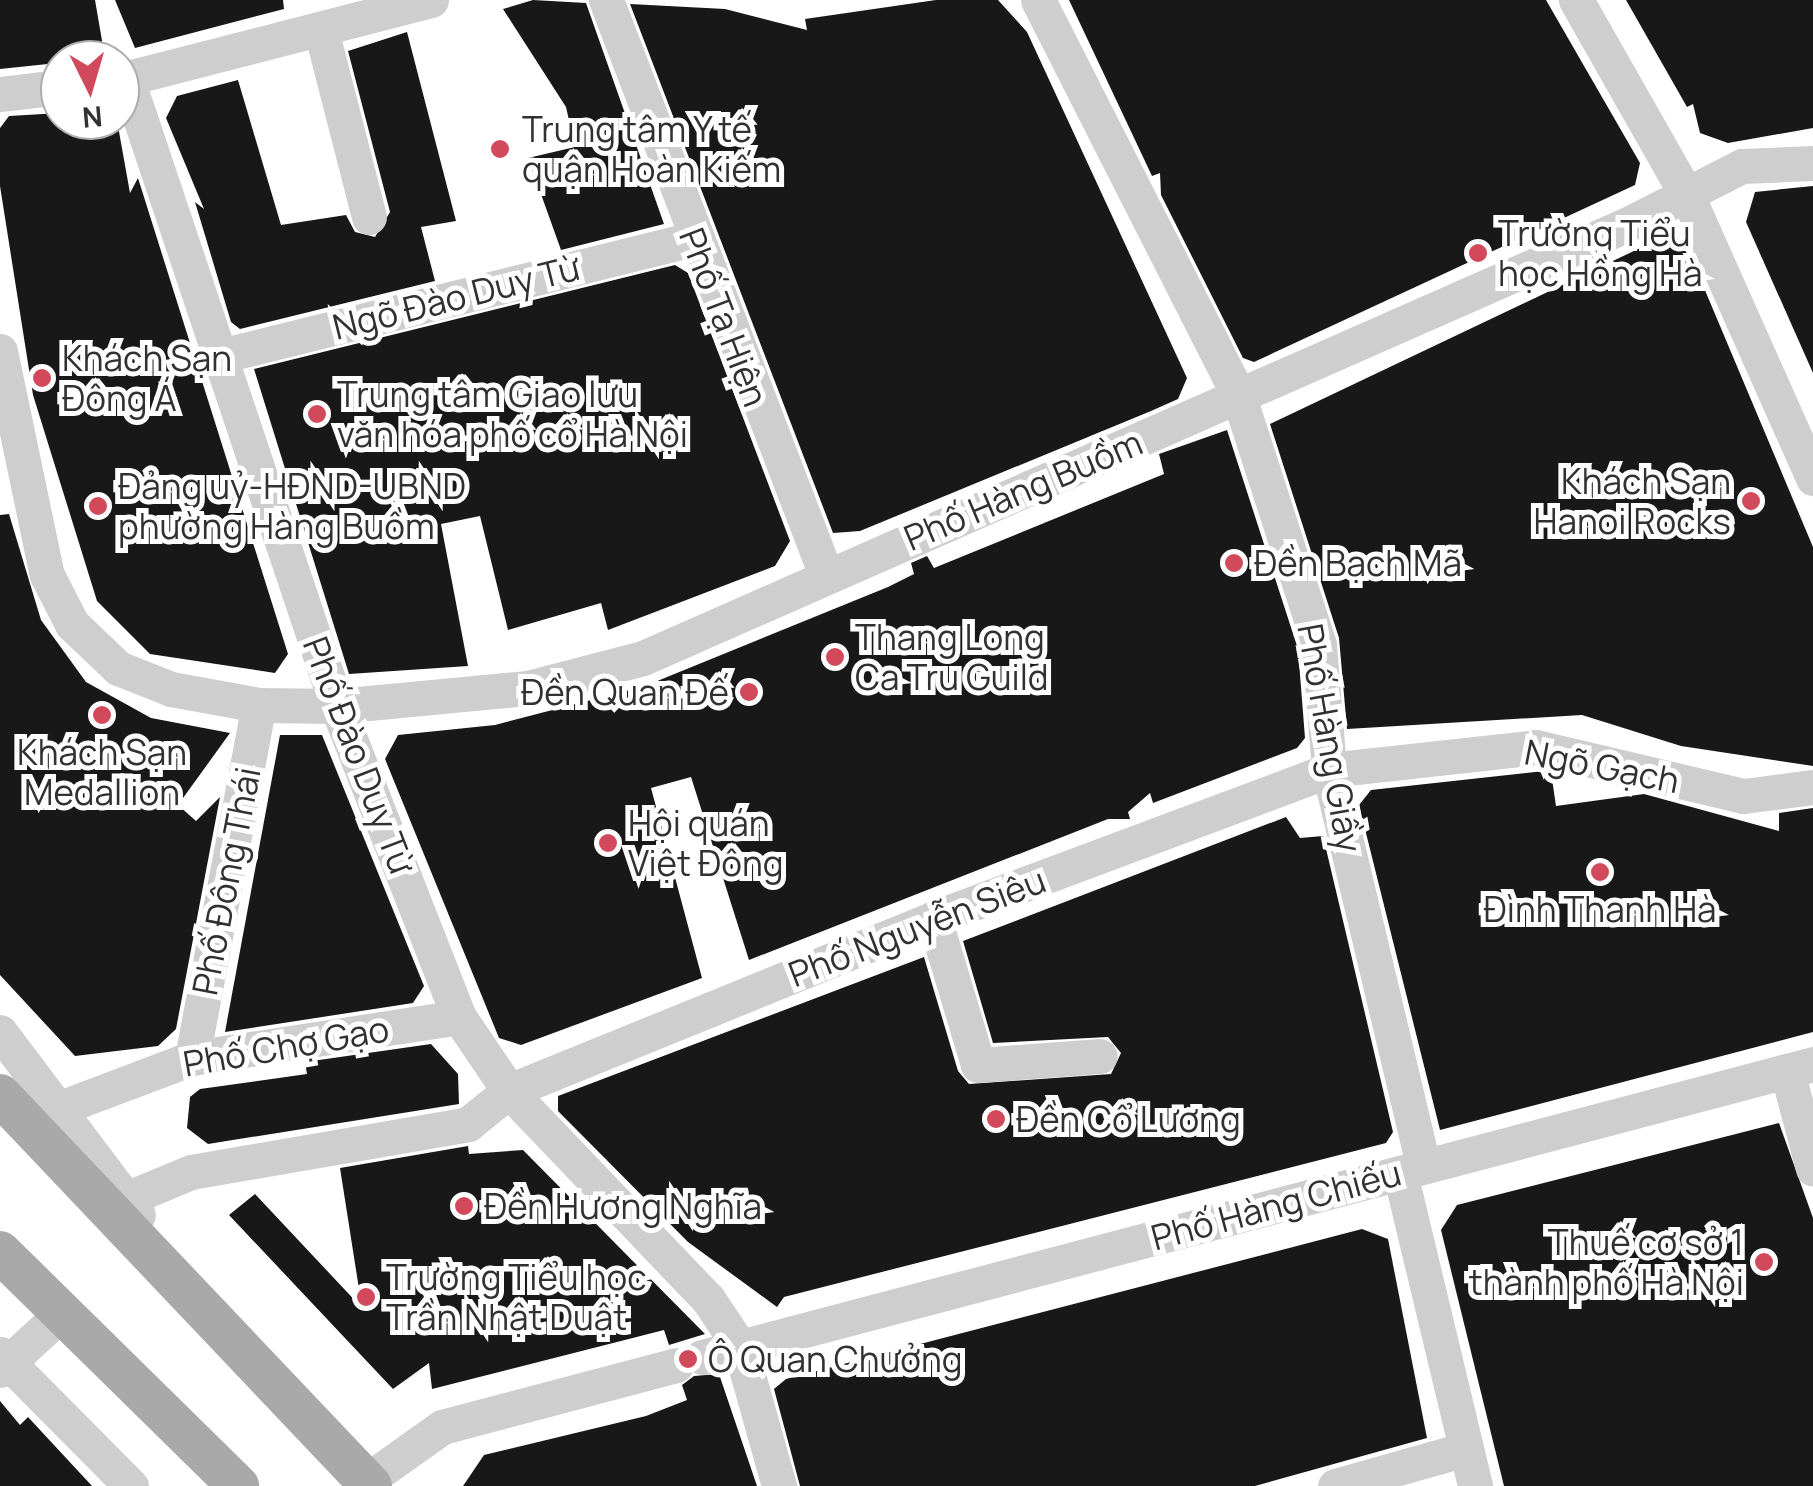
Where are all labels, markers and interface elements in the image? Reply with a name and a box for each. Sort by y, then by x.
north arrow [40,40,140,140]
text: N [81,98,104,138]
place label: Trung tâm Y tế quận Hoàn Kiếm [522,108,781,190]
marker: Trung tâm Y tế quận Hoàn Kiếm [487,136,513,162]
place label: Trường Tiểu học Hồng Hà [1498,212,1702,294]
street label: Phố Tạ Hiện [671,222,777,412]
marker: Trường Tiểu học Hồng Hà [1467,242,1489,264]
street label: Ngõ Đào Duy Từ [328,246,584,348]
place label: Khách Sạn Đông Á [62,337,232,419]
marker: Khách Sạn Đông Á [31,367,53,389]
place label: Trung tâm Giao lưu văn hóa phố cổ Hà Nội [337,373,688,455]
marker: Trung tâm Giao lưu văn hóa phố cổ Hà Nội [306,403,328,425]
street label: Phố Hàng Buồm [898,421,1148,559]
place label: Khách Sạn Hanoi Rocks [1534,460,1731,542]
place label: Đảng uỷ-HĐND-UBND phường Hàng Buồm [118,465,466,547]
marker: Khách Sạn Hanoi Rocks [1740,490,1762,512]
marker: Đảng uỷ-HĐND-UBND phường Hàng Buồm [87,495,109,517]
place label: Đền Bạch Mã [1254,542,1462,584]
marker: Đền Bạch Mã [1223,552,1245,574]
place label: Thang Long Ca Tru Guild [855,616,1049,698]
street label: Phố Hàng Giầy [1289,620,1371,856]
street label: Phố Đào Duy Từ [295,631,423,879]
marker: Thang Long Ca Tru Guild [824,646,846,668]
place label: Đền Quan Đế [521,671,729,713]
marker: Đền Quan Đế [738,681,760,703]
marker: Khách Sạn Medallion [91,704,113,726]
street label: Ngõ Gạch [1521,730,1683,802]
place label: Khách Sạn Medallion [17,731,187,813]
street label: Phố Đông Thái [183,763,269,999]
place label: Hội quán Việt Đông [628,802,784,884]
marker: Hội quán Việt Đông [597,832,619,854]
street label: Phố Nguyễn Siêu [783,859,1051,995]
marker: Đình Thanh Hà [1589,861,1611,883]
place label: Đình Thanh Hà [1483,888,1717,930]
street label: Phố Chợ Gạo [180,1007,392,1085]
place label: Đền Cổ Lương [1016,1098,1241,1140]
marker: Đền Cổ Lương [985,1108,1007,1130]
street label: Phố Hàng Chiếu [1147,1151,1405,1259]
place label: Đền Hương Nghĩa [484,1185,762,1227]
marker: Đền Hương Nghĩa [453,1195,475,1217]
place label: Thuế cơ sở 1 thành phố Hà Nội [1469,1221,1744,1303]
marker: Thuế cơ sở 1 thành phố Hà Nội [1753,1251,1775,1273]
place label: Trường Tiểu học Trần Nhật Duật [386,1256,647,1338]
marker: Trường Tiểu học Trần Nhật Duật [355,1286,377,1308]
place label: Ô Quan Chưởng [708,1338,963,1380]
marker: Ô Quan Chưởng [677,1348,699,1370]

